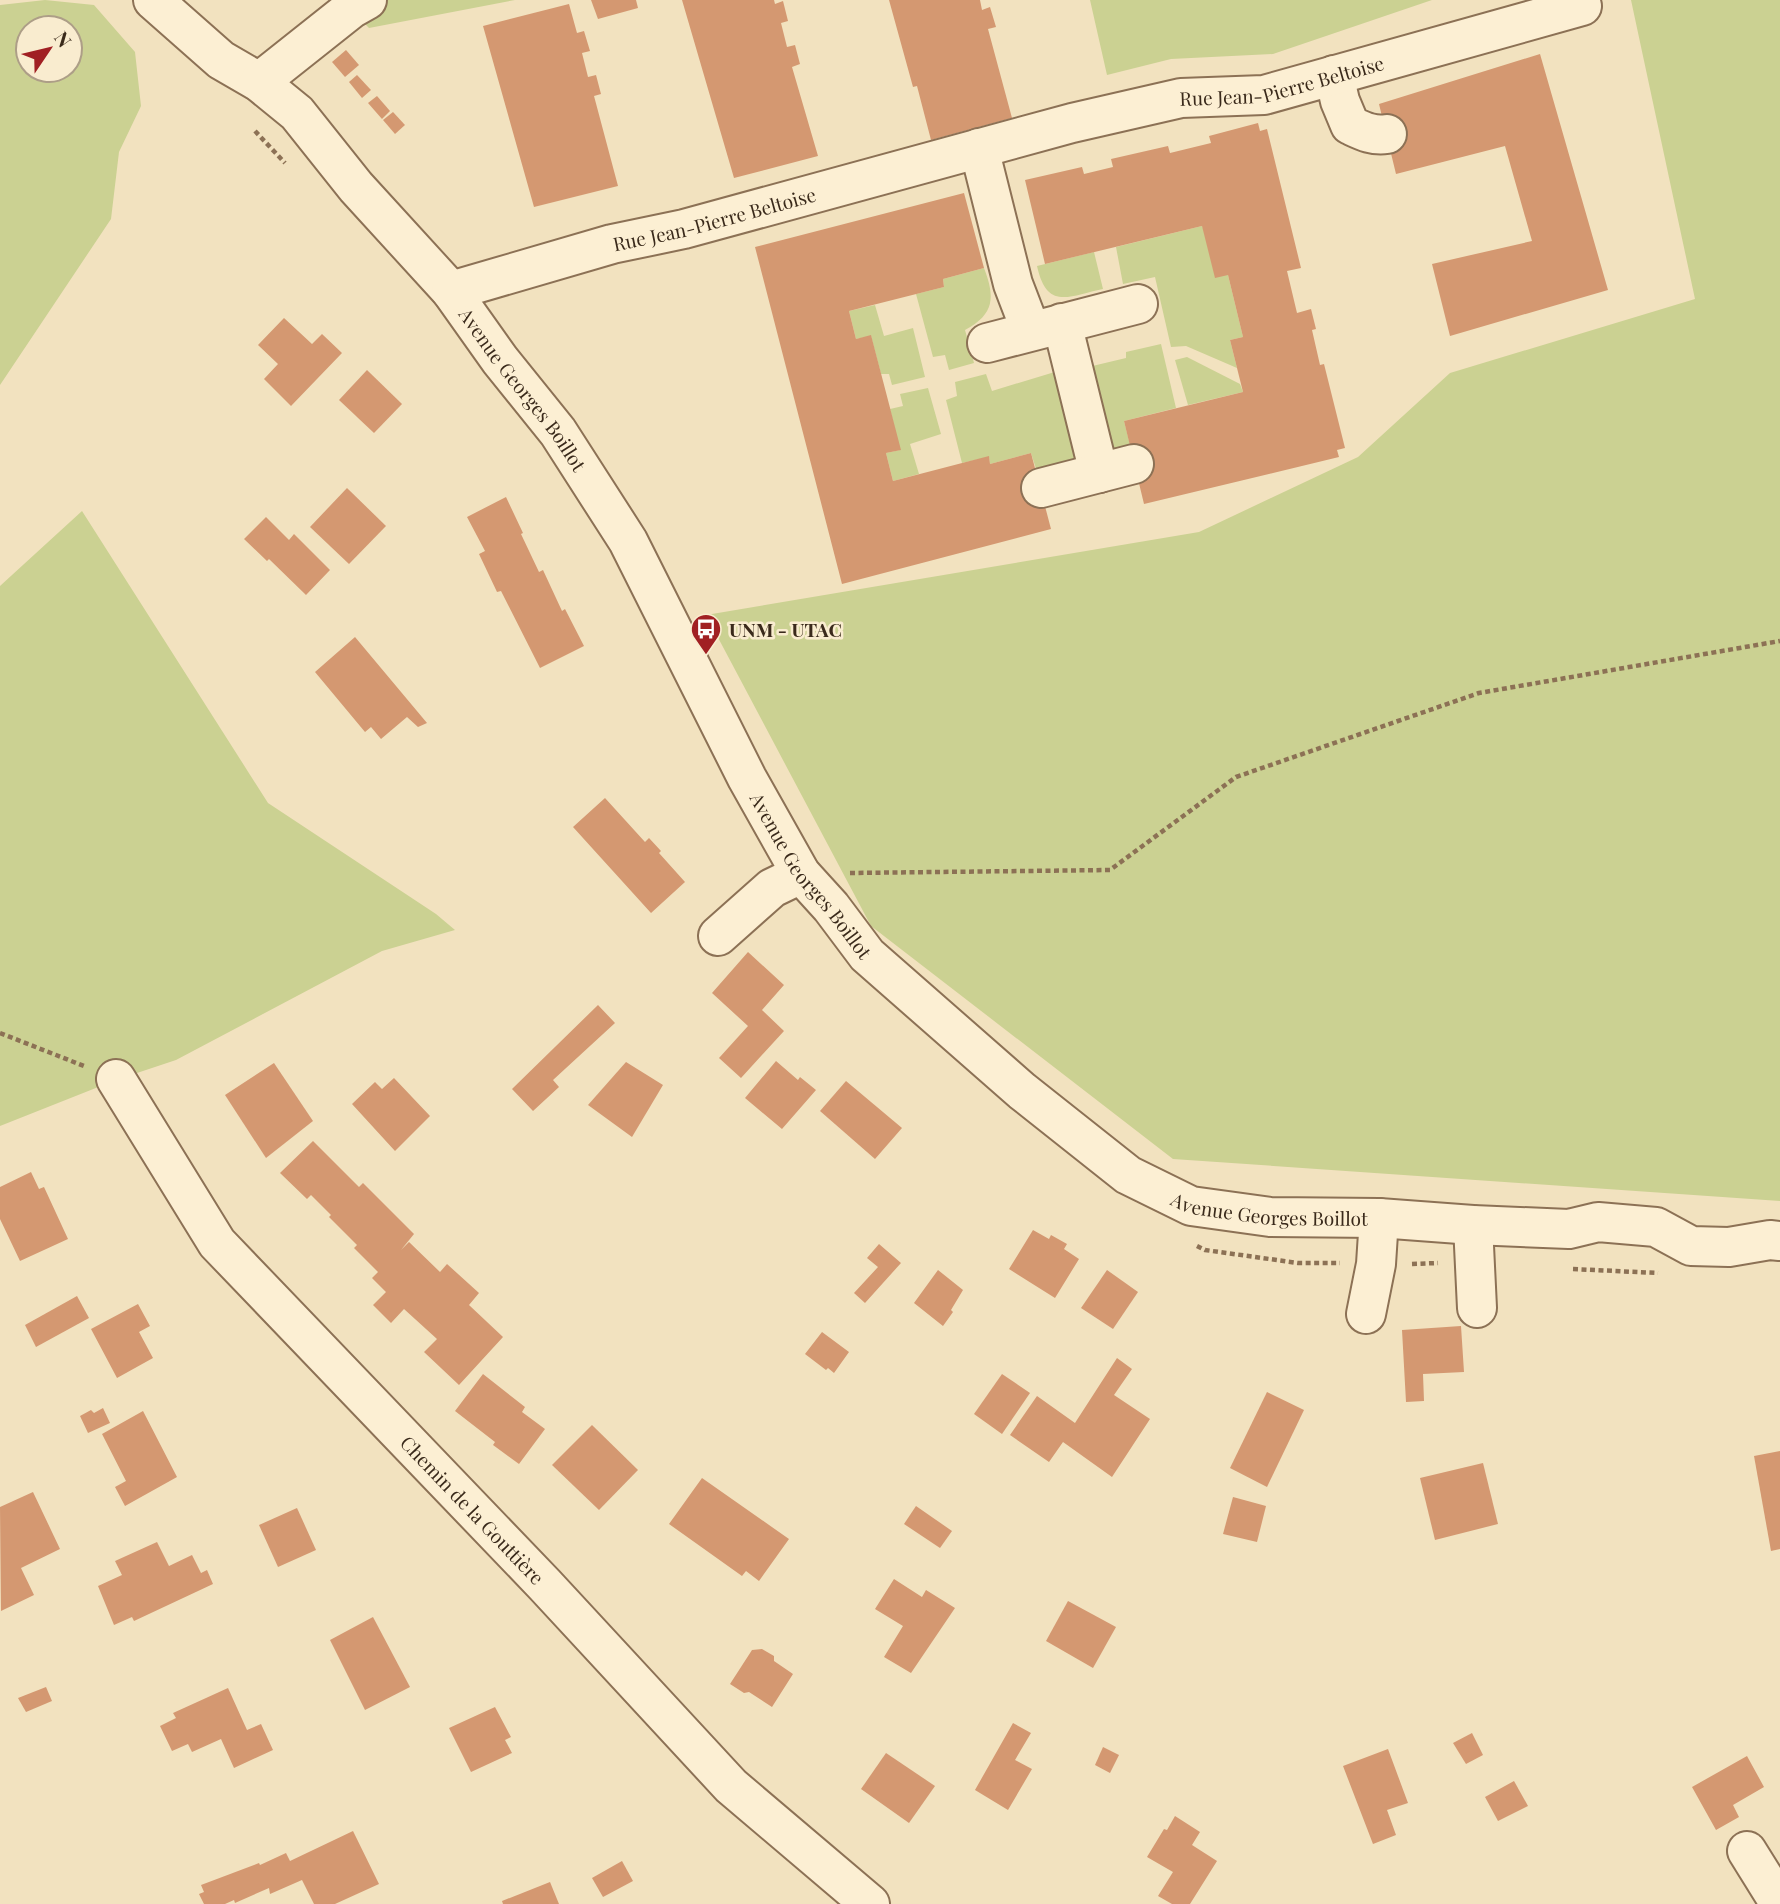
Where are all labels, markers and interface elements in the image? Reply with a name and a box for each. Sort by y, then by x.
north arrow [14,14,84,84]
text: N [49,26,78,52]
street label: Rue Jean-Pierre Beltoise [1179,49,1387,111]
street label: Rue Jean-Pierre Beltoise [610,181,819,256]
street label: Avenue Georges Boillot [453,301,593,476]
bus stop icon: UNM - UTAC [689,612,723,656]
place label: UNM - UTAC [729,616,842,642]
street label: Avenue Georges Boillot [744,787,878,964]
street label: Avenue Georges Boillot [1166,1185,1368,1231]
street label: Chemin de la Gouttière [395,1429,550,1590]

